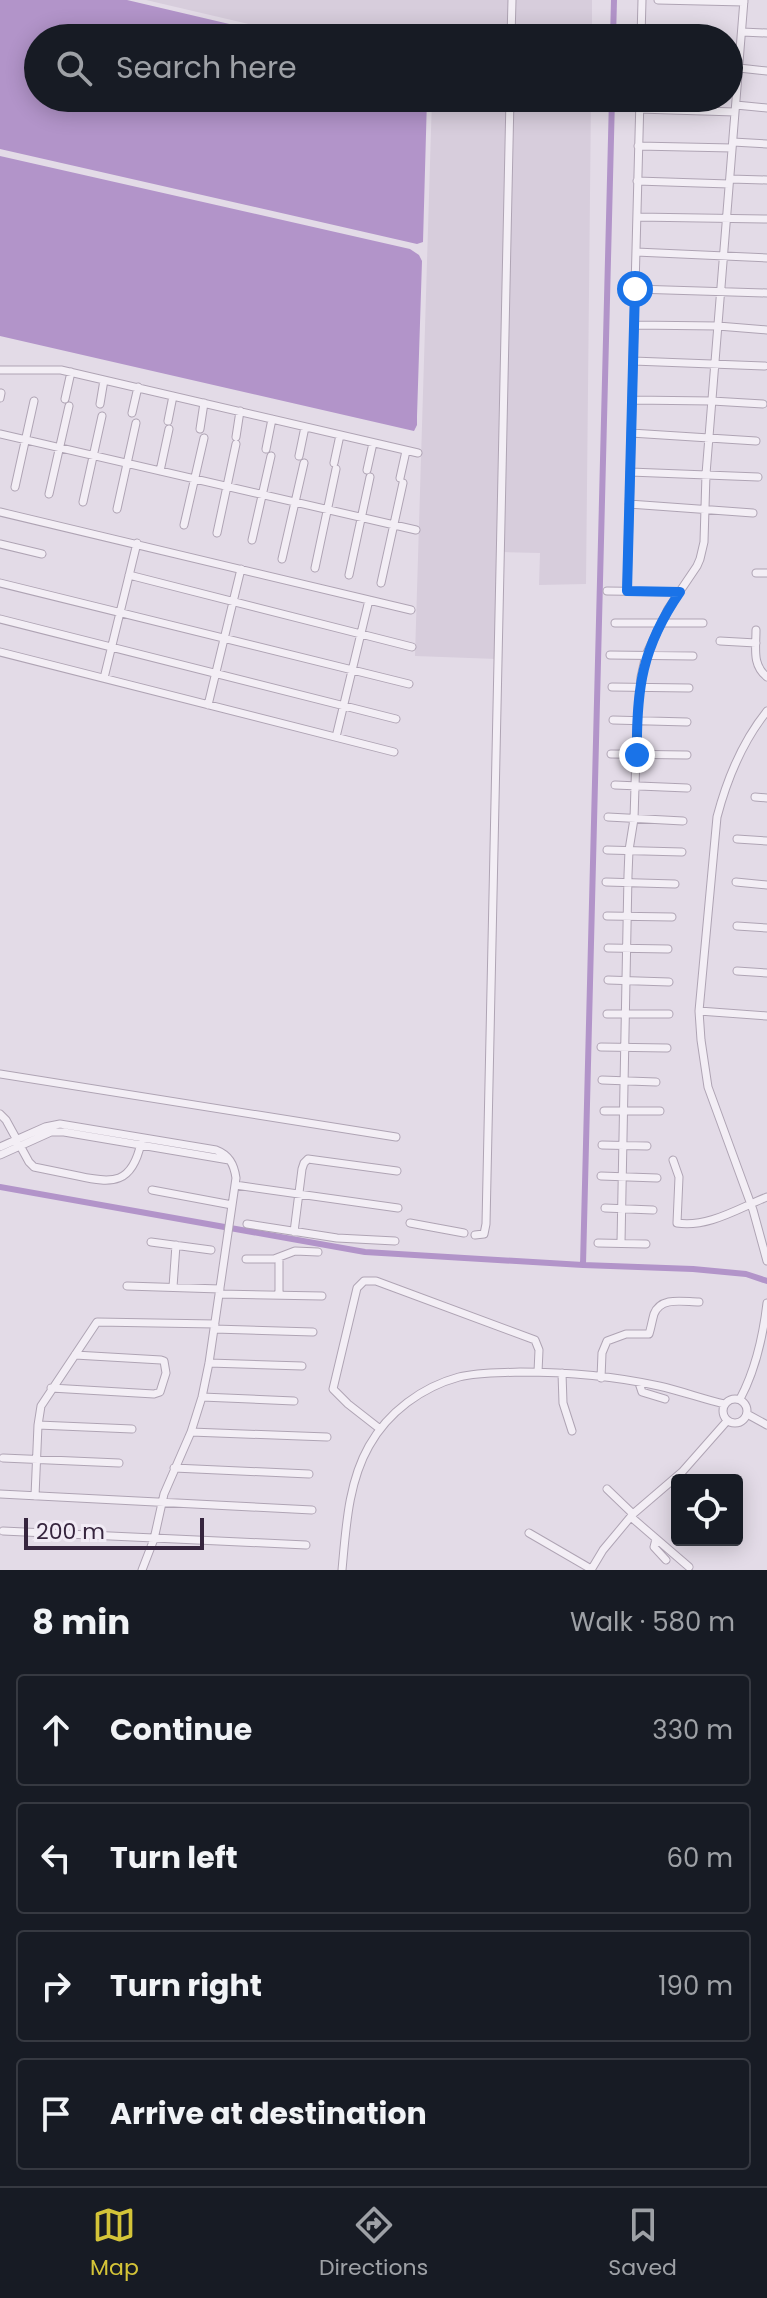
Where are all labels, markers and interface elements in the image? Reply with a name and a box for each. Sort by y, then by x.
search box [24,24,743,112]
icon: search [52,46,96,90]
text: Search here [116,46,297,89]
route start [617,271,653,307]
route end [619,737,655,773]
map controls [671,1474,743,1546]
button: locate [671,1474,743,1546]
scale bar [24,1514,204,1550]
text: 200 m [36,1516,105,1547]
text: 8 min [32,1598,130,1646]
text: Walk · 580 m [570,1604,735,1640]
icon: ahead [34,1708,78,1752]
text: Continue [110,1708,252,1751]
text: 330 m [652,1712,733,1748]
icon: left [34,1836,78,1880]
text: Turn left [110,1836,238,1879]
text: 60 m [666,1840,733,1876]
icon: right [34,1964,78,2008]
text: Turn right [110,1964,262,2007]
text: 190 m [658,1968,733,2004]
icon: arrive [34,2092,78,2136]
text: Arrive at destination [110,2092,427,2135]
tab: Map [90,2203,139,2284]
tab: Directions [319,2203,428,2284]
tab: Saved [608,2203,677,2284]

